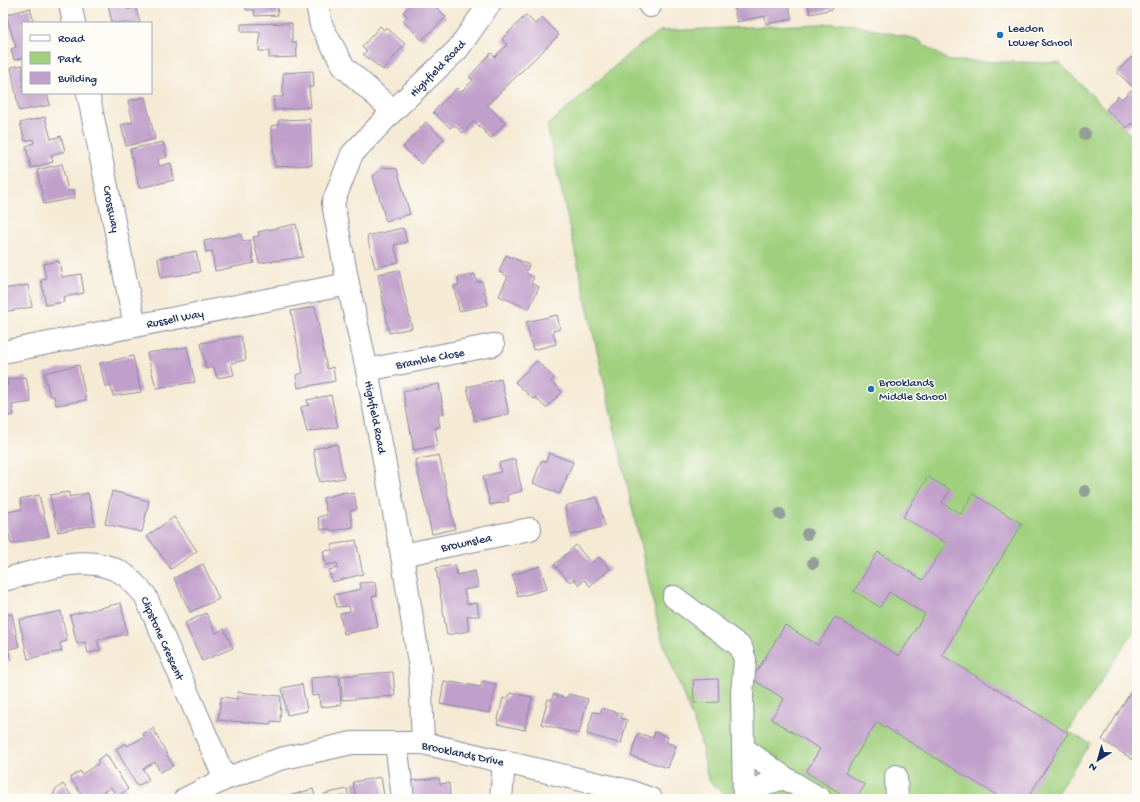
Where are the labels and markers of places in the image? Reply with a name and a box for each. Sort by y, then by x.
place label: Leedon Lower School [1008,23,1073,51]
marker: Leedon Lower School [995,30,1005,40]
place label: Brooklands Middle School [878,377,947,405]
marker: Brooklands Middle School [866,384,876,394]

